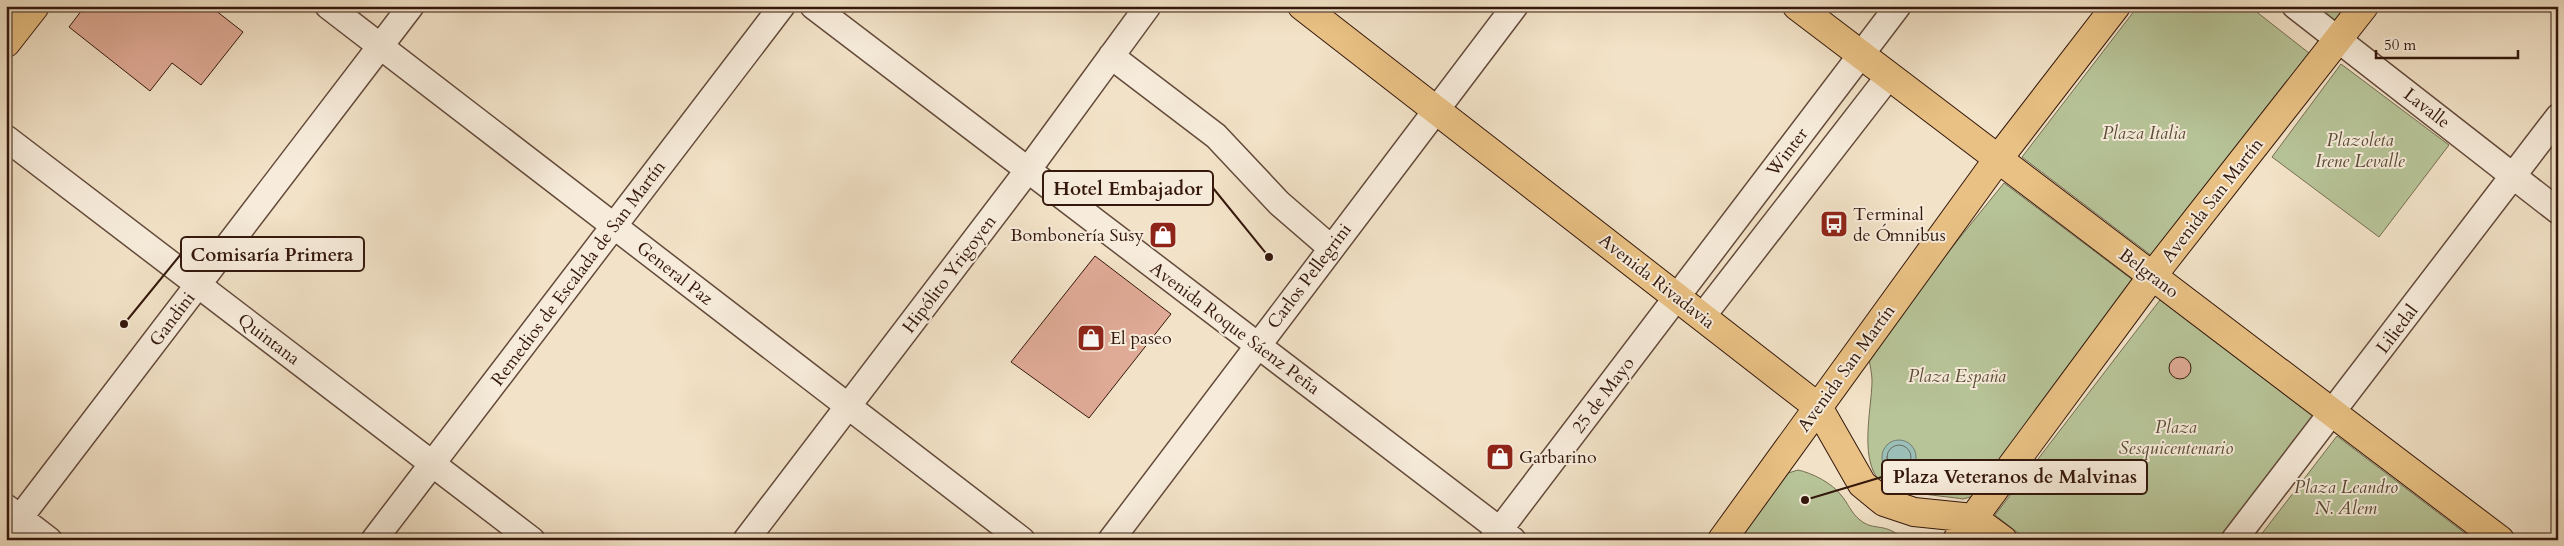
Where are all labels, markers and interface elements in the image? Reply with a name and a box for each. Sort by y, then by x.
scale bar [2376,28,2519,60]
text: 50 m [2384,35,2416,55]
street label: Lavalle [2398,82,2455,135]
park label: Plaza Italia [2102,121,2186,146]
street label: Winter [1760,122,1814,183]
park label: Plazoleta Irene Levalle [2315,128,2406,174]
street label: Avenida San Martín [2156,132,2269,268]
street label: Remedios de Escalada de San Martín [485,155,672,391]
callout: Hotel Embajador [1043,171,1213,205]
text: Hotel Embajador [1053,176,1203,202]
place label: Terminal de Ómnibus [1853,202,1946,248]
street label: Hipólito Yrigoyen [897,209,1003,339]
bus stop icon: Terminal de Ómnibus [1819,209,1849,239]
street label: Carlos Pellegrini [1261,218,1357,334]
shop icon: Bombonería Susy [1148,220,1178,250]
place label: Bombonería Susy [1010,223,1144,248]
street label: Avenida Rivadavia [1593,228,1720,335]
street label: General Paz [631,236,718,311]
callout: Comisaría Primera [181,237,364,271]
text: Comisaría Primera [191,242,354,268]
street label: Belgrano [2113,243,2184,304]
street label: Avenida Roque Sáenz Peña [1144,256,1325,401]
street label: Gandini [144,287,201,352]
street label: Avenida San Martín [1792,299,1902,437]
street label: Liliedal [2371,299,2424,359]
street label: Quintana [232,308,305,371]
shop icon: El paseo [1076,323,1106,353]
place label: El paseo [1110,326,1172,351]
street label: 25 de Mayo [1566,352,1641,439]
park label: Plaza España [1908,364,2006,389]
park label: Plaza Sesquicentenario [2119,415,2233,461]
shop icon: Garbarino [1485,442,1515,472]
place label: Garbarino [1519,445,1597,470]
callout: Plaza Veteranos de Malvinas [1882,460,2147,494]
text: Plaza Veteranos de Malvinas [1893,464,2137,490]
park label: Plaza Leandro N. Alem [2294,475,2398,521]

